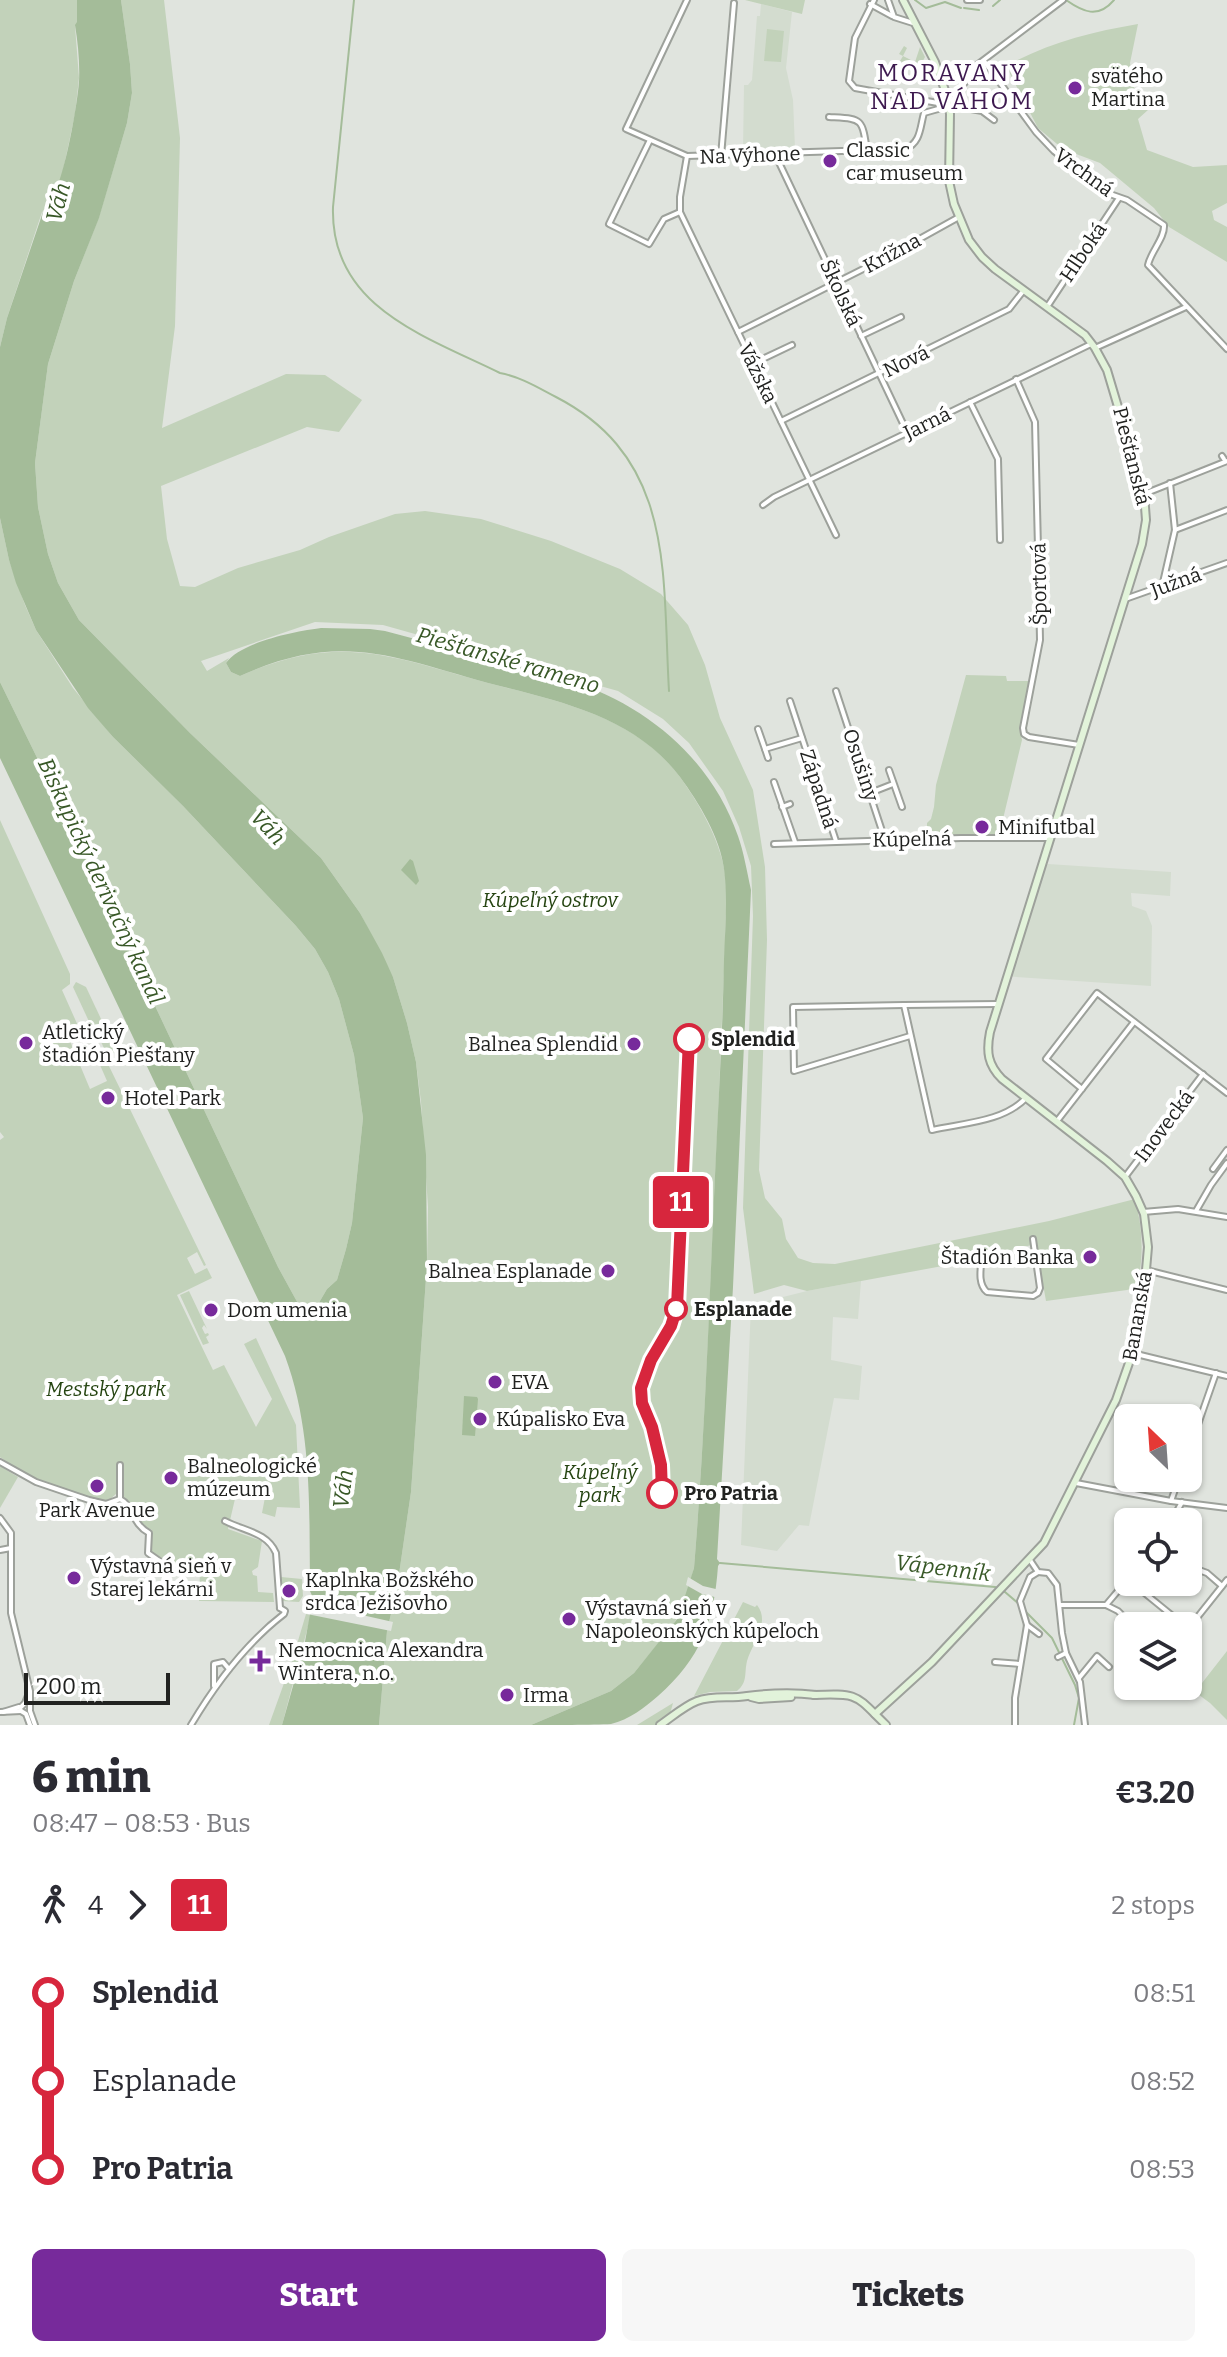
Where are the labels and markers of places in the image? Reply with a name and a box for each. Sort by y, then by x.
place label: svätého Martina [1091,64,1165,111]
marker: svätého Martina [1066,79,1084,97]
place label: Classic car museum [846,138,963,185]
marker: Classic car museum [821,152,839,170]
place label: Minifutbal [998,815,1095,839]
marker: Minifutbal [973,818,991,836]
place label: Atletický štadión Piešťany [42,1020,195,1067]
marker: Splendid [674,1024,704,1054]
place label: Splendid [711,1027,795,1051]
place label: Balnea Splendid [468,1032,618,1056]
marker: Atletický štadión Piešťany [17,1034,35,1052]
marker: Balnea Splendid [625,1035,643,1053]
place label: Hotel Park [124,1086,222,1110]
marker: Hotel Park [99,1089,117,1107]
place label: Štadión Banka [941,1245,1074,1269]
marker: Štadión Banka [1081,1248,1099,1266]
place label: Balnea Esplanade [428,1259,592,1283]
marker: Balnea Esplanade [599,1262,617,1280]
place label: Esplanade [694,1297,792,1321]
place label: Dom umenia [227,1298,348,1322]
marker: Esplanade [665,1298,687,1320]
marker: Dom umenia [202,1301,220,1319]
place label: EVA [511,1370,550,1394]
marker: EVA [486,1373,504,1391]
place label: Kúpalisko Eva [496,1407,625,1431]
marker: Kúpalisko Eva [471,1410,489,1428]
place label: Balneologické múzeum [187,1454,317,1501]
marker: Balneologické múzeum [162,1469,180,1487]
marker: Park Avenue [88,1477,106,1495]
marker: Pro Patria [647,1478,677,1508]
place label: Pro Patria [684,1481,778,1505]
place label: Park Avenue [39,1498,155,1522]
place label: Výstavná sieň v Starej lekárni [90,1554,232,1602]
place label: Kaplnka Božského srdca Ježišovho [305,1568,474,1615]
marker: Výstavná sieň v Starej lekárni [65,1569,83,1587]
marker: Kaplnka Božského srdca Ježišovho [280,1582,298,1600]
place label: Výstavná sieň v Napoleonských kúpeľoch [585,1596,820,1643]
marker: Výstavná sieň v Napoleonských kúpeľoch [560,1610,578,1628]
place label: Nemocnica Alexandra Wintera, n.o. [278,1638,484,1685]
marker: Nemocnica Alexandra Wintera, n.o. [249,1650,271,1672]
place label: Irma [523,1683,569,1707]
marker: Irma [498,1686,516,1704]

